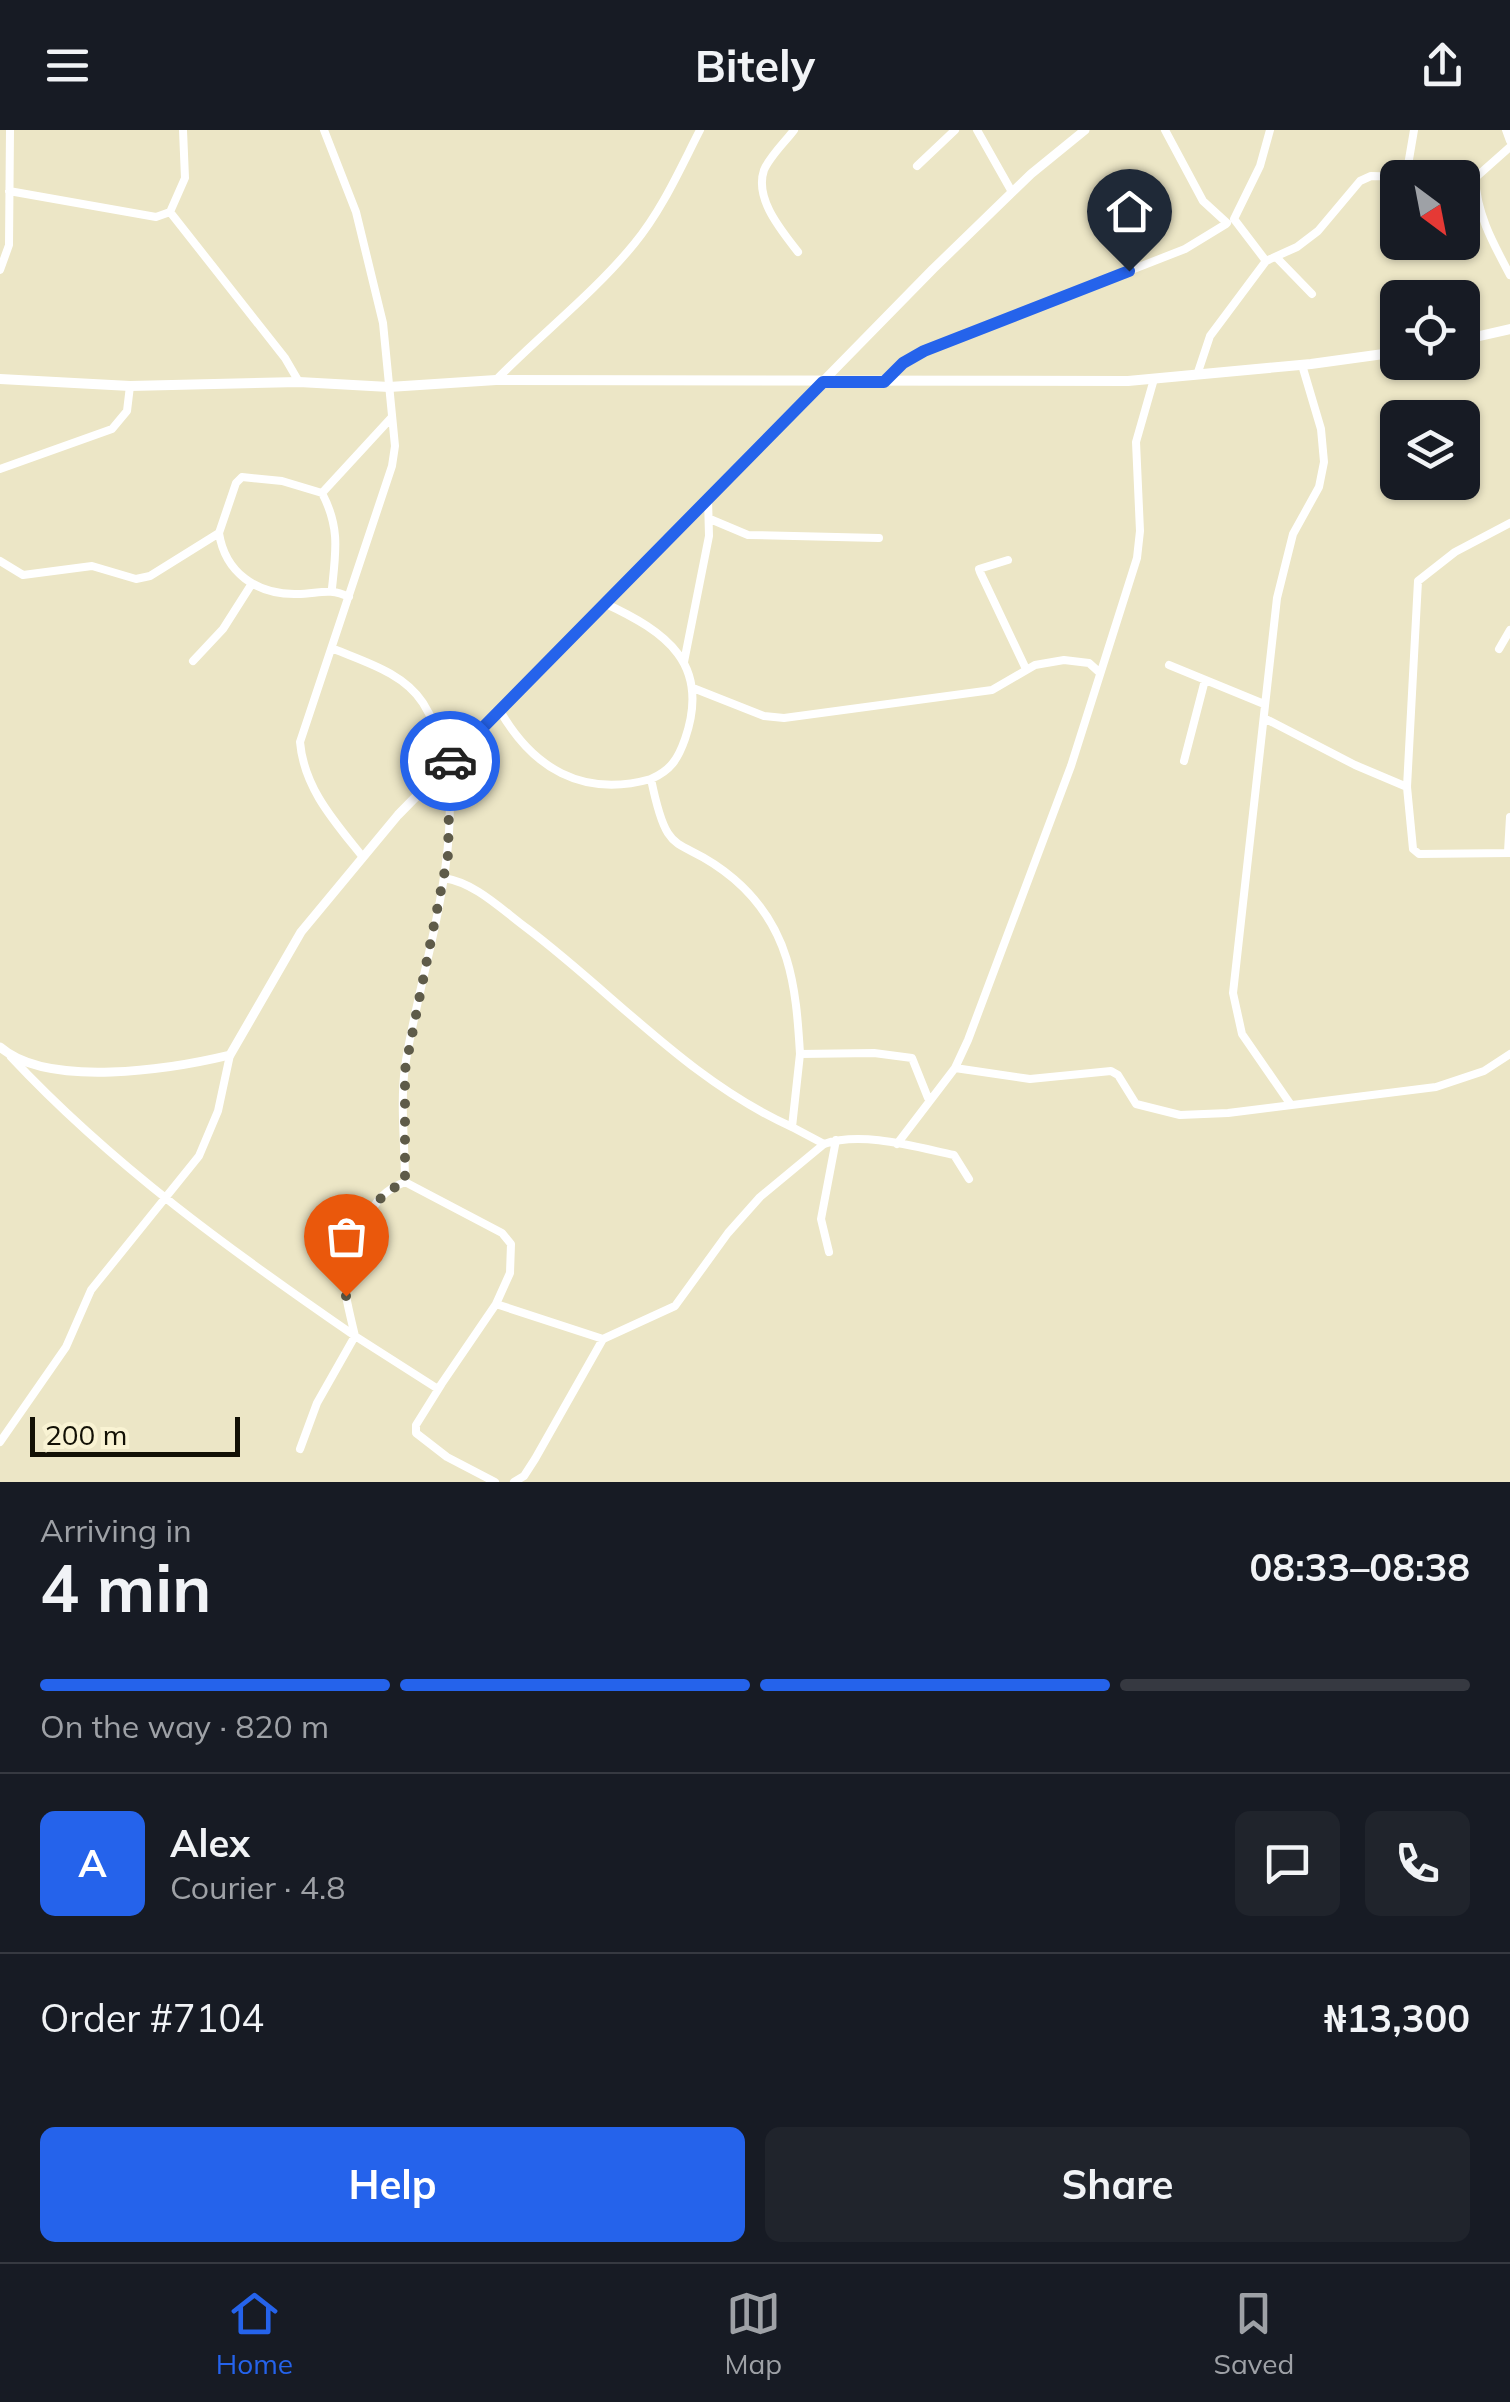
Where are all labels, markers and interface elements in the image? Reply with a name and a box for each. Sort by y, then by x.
text: Bitely [695,37,815,93]
icon: menu [40,38,95,93]
icon: share [1415,38,1470,93]
north arrow [1380,160,1480,260]
map controls [1380,160,1480,500]
pin [1087,169,1172,272]
icon: home [1102,184,1157,239]
button: locate [1380,280,1480,380]
button: layers [1380,400,1480,500]
courier [400,711,500,811]
icon: car [423,734,478,789]
pin [304,1194,389,1297]
icon: bag [319,1209,374,1264]
scale bar [30,1412,240,1456]
text: 200 m [45,1417,127,1452]
text: Arriving in [40,1510,192,1550]
text: 08:33–08:38 [1250,1543,1470,1591]
text: 4 min [40,1547,211,1628]
text: On the way · 820 m [40,1706,329,1746]
button: chat [1235,1811,1340,1916]
button: phone [1365,1811,1470,1916]
text: Alex [170,1819,250,1867]
text: A [78,1839,107,1887]
text: Courier · 4.8 [170,1867,346,1907]
text: Order #7104 [40,1994,264,2042]
text: ₦13,300 [1324,1994,1470,2042]
button: Help [40,2127,745,2242]
button: Share [765,2127,1470,2242]
tab: Home [216,2286,293,2381]
tab: Map [724,2286,782,2381]
tab: Saved [1213,2286,1294,2381]

